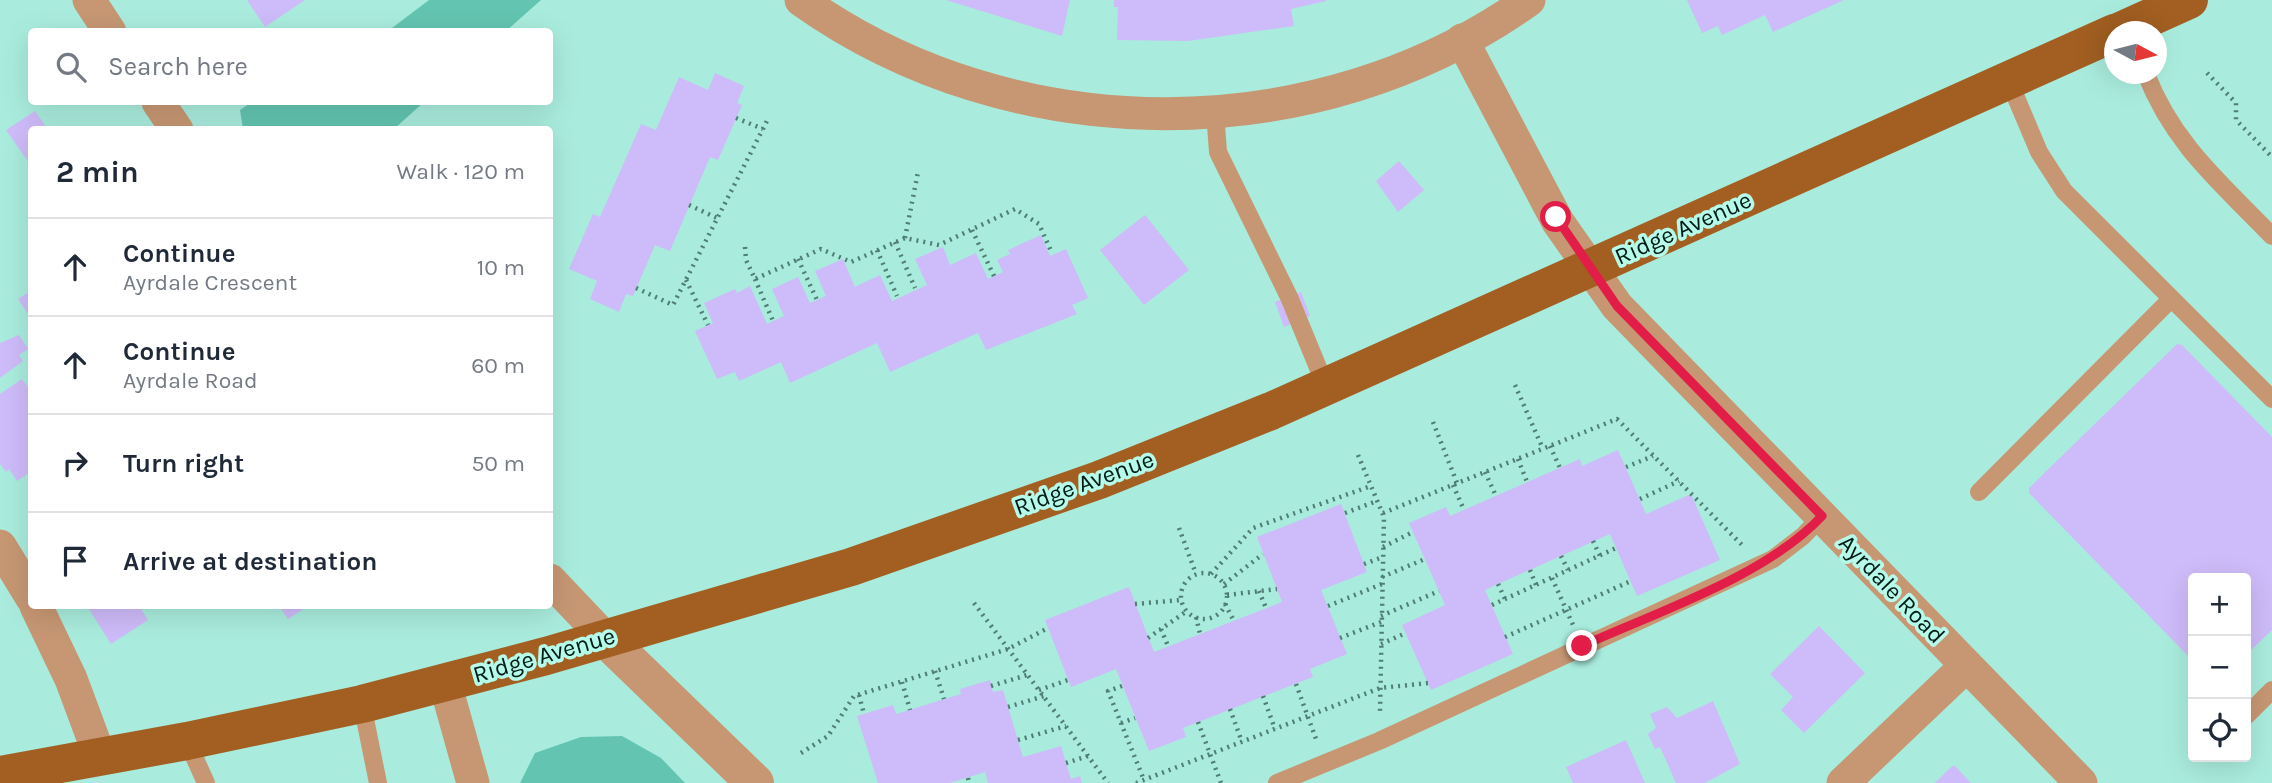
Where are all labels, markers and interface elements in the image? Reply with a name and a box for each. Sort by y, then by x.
north arrow [2104,21,2167,84]
search box [28,28,553,105]
icon: search [52,48,90,86]
text: Search here [108,51,248,82]
text: 2 min [56,154,139,190]
text: Walk · 120 m [397,158,525,185]
street label: Ridge Avenue [1610,185,1756,271]
route start [1540,201,1571,232]
text: Continue [123,238,235,269]
icon: ahead [56,248,94,286]
text: 10 m [477,254,525,281]
text: Ayrdale Crescent [123,269,297,296]
text: Continue [123,336,235,367]
icon: ahead [56,346,94,384]
text: 60 m [471,352,525,379]
text: Ayrdale Road [123,367,258,394]
icon: right [56,444,94,482]
street label: Ridge Avenue [1010,445,1158,521]
text: Turn right [123,448,244,479]
text: 50 m [471,450,525,477]
street label: Ayrdale Road [1833,529,1951,649]
icon: arrive [56,542,94,580]
text: Arrive at destination [123,546,377,577]
map controls [2188,573,2251,762]
button: + [2188,573,2251,636]
street label: Ridge Avenue [470,621,618,689]
route end [1566,630,1597,661]
button: − [2188,636,2251,699]
button: locate [2188,699,2251,762]

